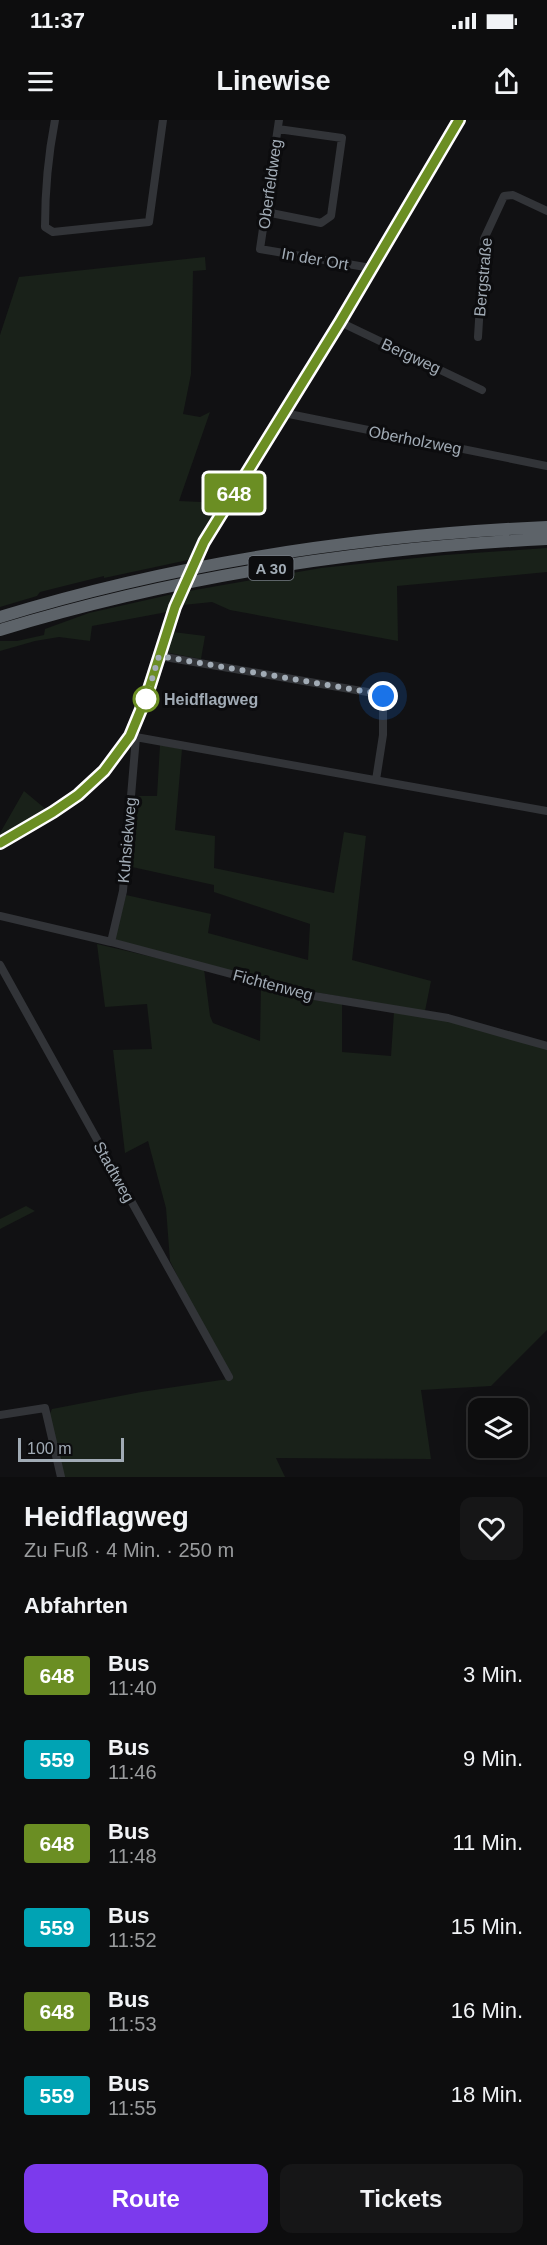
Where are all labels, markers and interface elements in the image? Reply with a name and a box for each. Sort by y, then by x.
text: 11:37 [30,8,85,33]
icon: menu [24,65,57,98]
icon: share [490,65,523,98]
text: Linewise [216,66,331,96]
street label: Oberfeldweg [255,138,285,230]
street label: Bergstraße [471,237,495,317]
street label: In der Ort [280,245,350,273]
street label: Bergweg [379,335,443,377]
street label: Oberholzweg [367,423,463,457]
line badge: 648 [200,474,268,512]
text: 648 [216,482,252,505]
road number: A 30 [248,556,294,580]
your location [368,681,398,711]
marker: Heidflagweg [133,686,159,712]
place label: Heidflagweg [164,691,258,708]
street label: Kuhsiekweg [115,796,139,884]
street label: Fichtenweg [231,966,315,1004]
street label: Stadtweg [90,1139,138,1205]
map controls [468,1398,528,1458]
button: layers [468,1398,528,1458]
scale bar [18,1435,124,1462]
text: 100 m [27,1440,71,1457]
button: heart [460,1497,523,1560]
text: Heidflagweg [24,1501,189,1532]
text: Zu Fuß · 4 Min. · 250 m [24,1539,234,1561]
text: Abfahrten [24,1593,128,1618]
text: Bus [108,1651,150,1676]
text: 3 Min. [463,1662,523,1687]
text: 648 [39,1664,75,1687]
text: 11:40 [108,1677,157,1699]
text: Bus [108,1735,150,1760]
text: 9 Min. [463,1746,523,1771]
text: 559 [39,1748,75,1771]
text: 11:46 [108,1761,157,1783]
text: Bus [108,1819,150,1844]
text: 11 Min. [452,1830,523,1855]
text: 648 [39,1832,75,1855]
text: 11:48 [108,1845,157,1867]
text: Bus [108,1903,150,1928]
text: 15 Min. [451,1914,523,1939]
text: 559 [39,1916,75,1939]
text: 11:52 [108,1929,157,1951]
text: Bus [108,1987,150,2012]
text: 16 Min. [451,1998,523,2023]
text: 648 [39,2000,75,2023]
text: 11:53 [108,2013,157,2035]
text: Bus [108,2071,150,2096]
text: 18 Min. [451,2082,523,2107]
text: 559 [39,2084,75,2107]
text: 11:55 [108,2097,157,2119]
button: Route [24,2164,268,2233]
button: Tickets [280,2164,523,2233]

